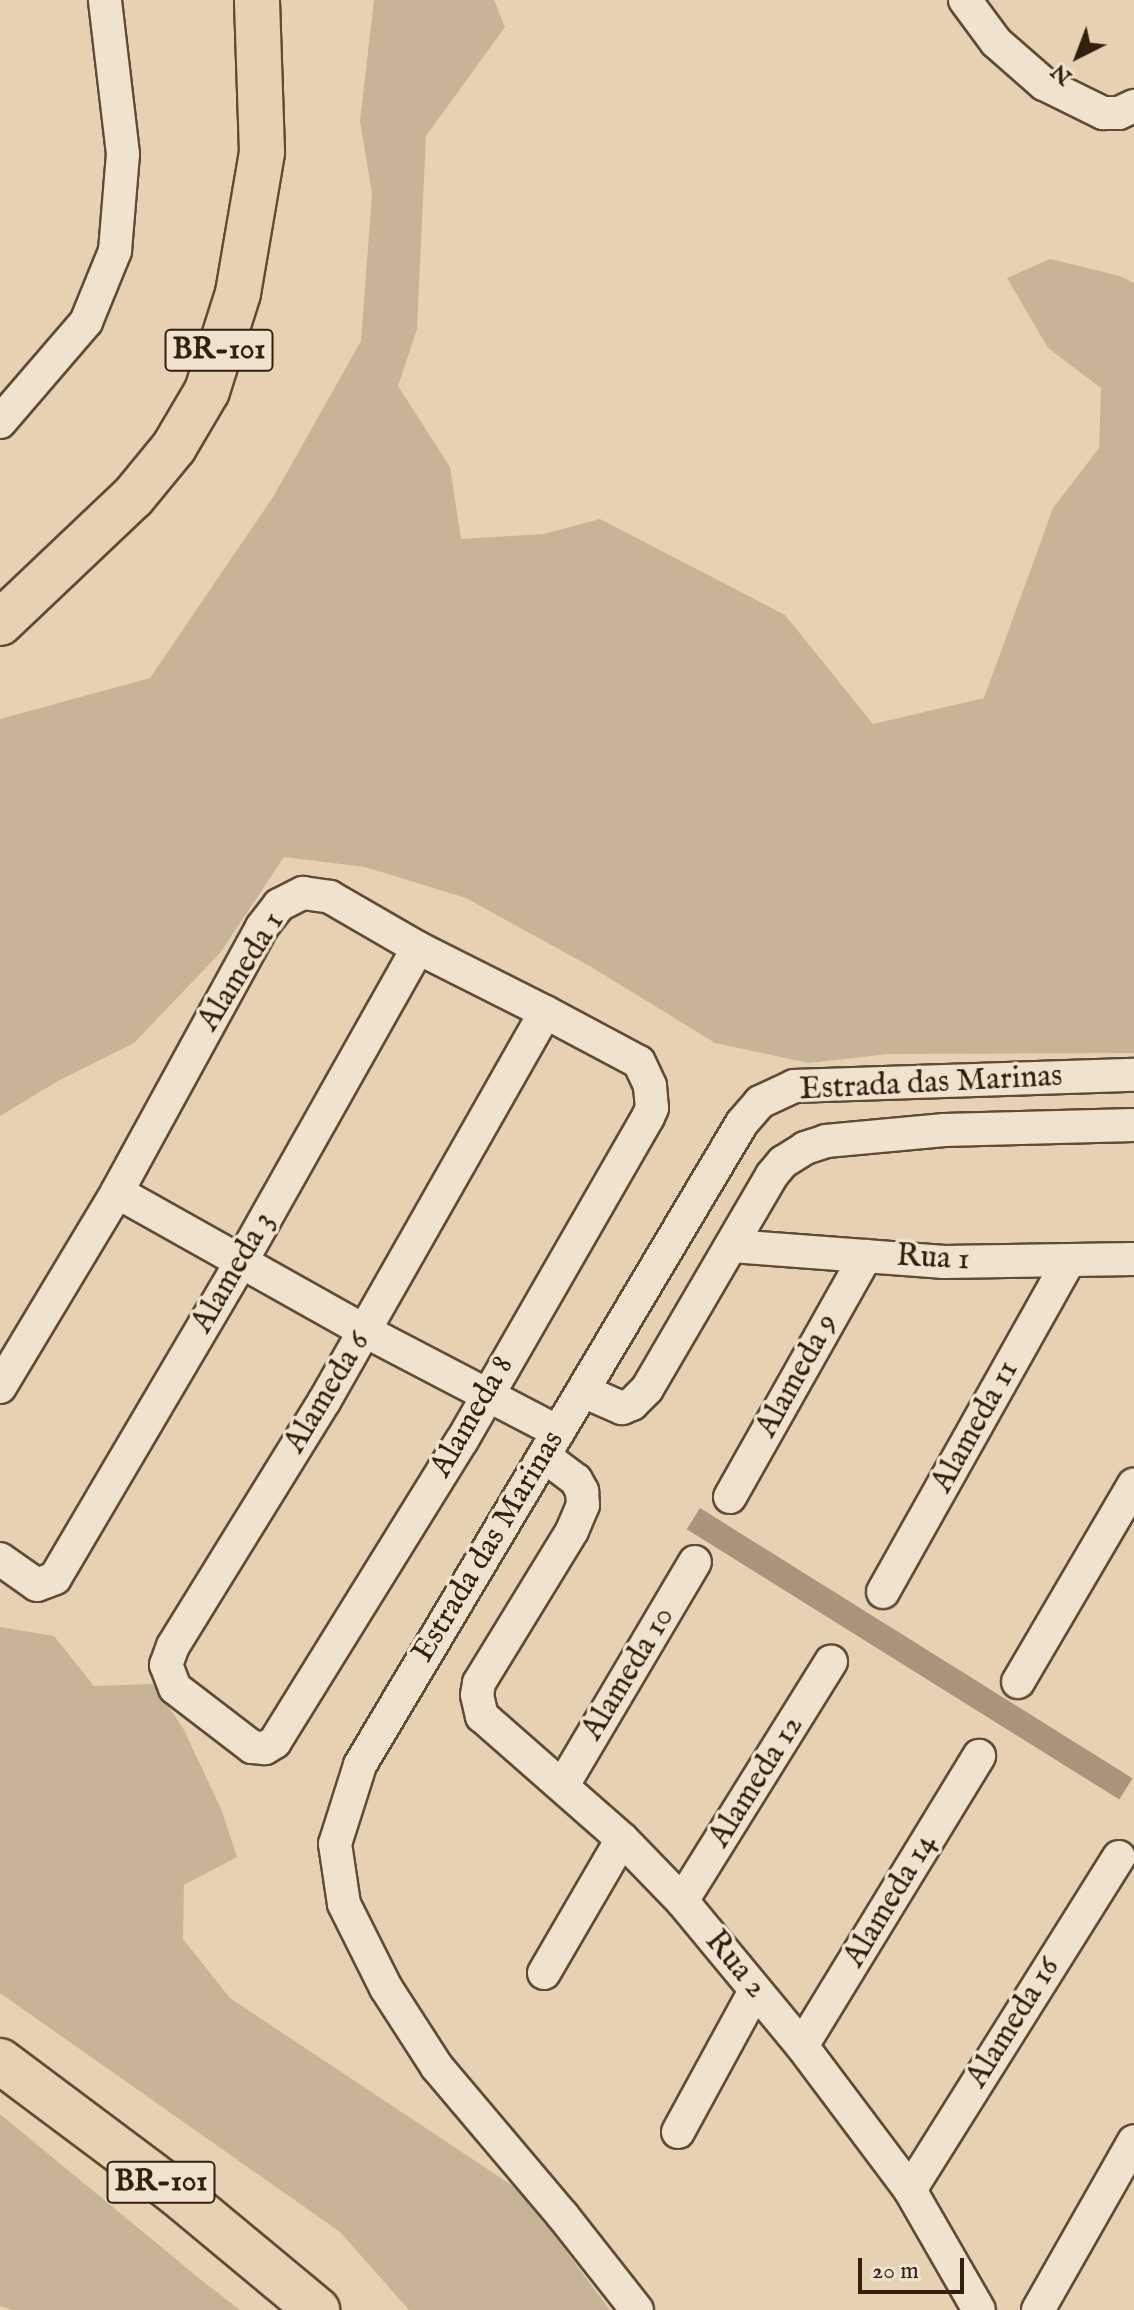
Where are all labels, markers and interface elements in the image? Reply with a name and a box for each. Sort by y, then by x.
north arrow [1038,16,1118,96]
text: N [1046,57,1078,91]
road number: BR-101 [163,324,275,376]
street label: Alameda 1 [190,905,294,1039]
street label: Estrada das Marinas [799,1058,1063,1110]
street label: Alameda 3 [184,1206,284,1340]
street label: Rua 1 [895,1238,971,1280]
street label: Alameda 9 [748,1307,848,1445]
street label: Alameda 6 [277,1325,379,1461]
street label: Alameda 8 [423,1349,523,1485]
street label: Alameda 11 [924,1354,1028,1500]
street label: Estrada das Marinas [405,1424,573,1670]
street label: Alameda 10 [574,1600,684,1748]
street label: Alameda 12 [701,1709,813,1855]
street label: Alameda 14 [836,1827,946,1975]
street label: Rua 2 [696,1923,774,2007]
street label: Alameda 16 [959,1951,1069,2095]
road number: BR-101 [105,2156,217,2208]
scale bar [862,2242,968,2292]
text: 20 m [872,2256,919,2287]

